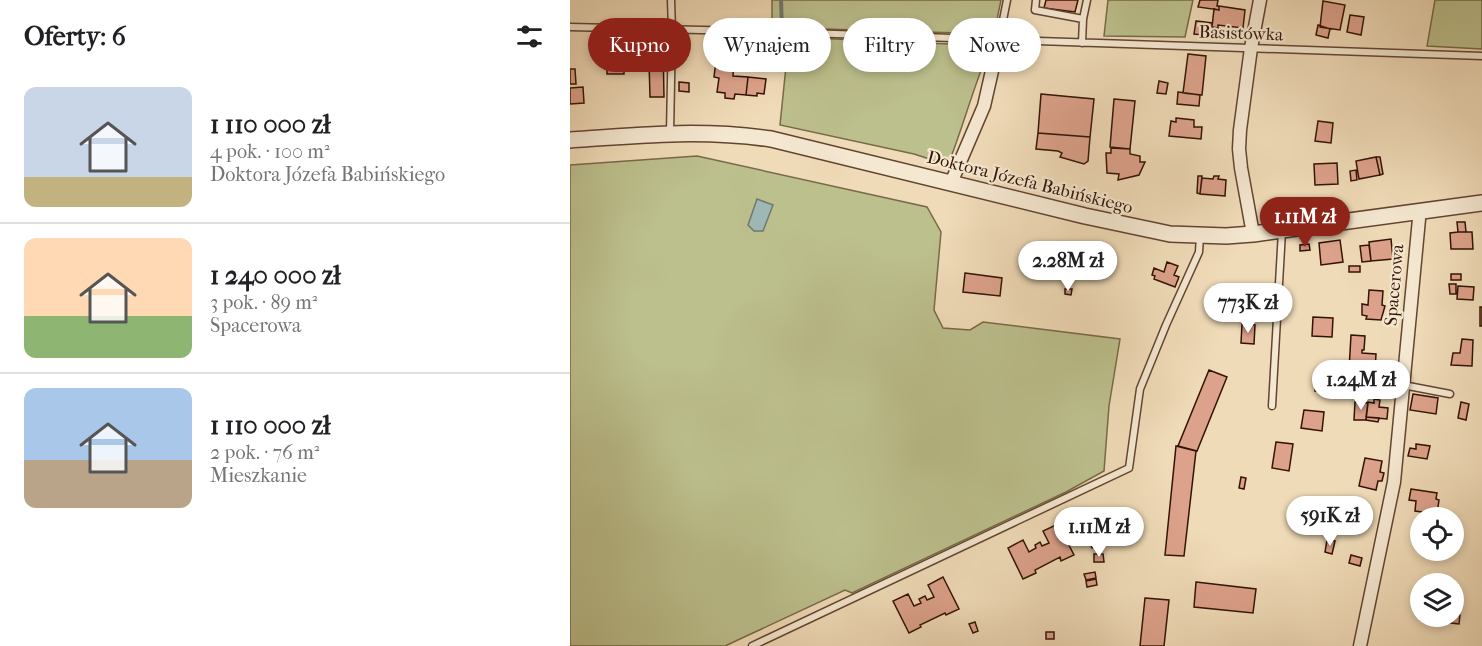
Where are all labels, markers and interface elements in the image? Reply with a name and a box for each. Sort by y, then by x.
chip: Kupno [588,18,691,72]
chip: Wynajem [703,18,831,72]
chip: Filtry [843,18,936,72]
chip: Nowe [948,18,1041,72]
icon: filters [513,20,546,53]
text: Oferty: 6 [24,21,126,52]
street label: Basistówka [1198,22,1284,45]
text: 1 110 000 zł [210,109,331,140]
icon: home [72,111,144,183]
text: 4 pok. · 100 m² [210,140,330,163]
street label: Doktora Józefa Babińskiego [925,147,1135,218]
text: Doktora Józefa Babińskiego [210,163,445,186]
pin: 1.11M zł [1243,197,1367,248]
text: 1.11M zł [1274,205,1336,228]
pin: 2.28M zł [1006,241,1130,292]
street label: Spacerowa [1380,243,1409,327]
text: 2.28M zł [1032,249,1104,272]
text: 1 240 000 zł [210,260,341,291]
icon: home [72,262,144,334]
pin: 773K zł [1193,283,1303,334]
text: 3 pok. · 89 m² [210,291,317,314]
text: 773K zł [1218,291,1278,314]
text: Spacerowa [210,314,301,337]
pin: 1.24M zł [1299,360,1423,411]
text: 1.24M zł [1326,368,1396,391]
text: 1 110 000 zł [210,410,331,441]
icon: home [72,412,144,484]
text: 2 pok. · 76 m² [210,441,320,464]
text: Mieszkanie [210,464,307,487]
pin: 591K zł [1275,496,1385,547]
text: 591K zł [1300,504,1360,527]
pin: 1.11M zł [1037,507,1161,558]
map controls [1410,507,1464,627]
button: locate [1410,507,1464,561]
text: 1.11M zł [1068,515,1130,538]
button: layers [1410,573,1464,627]

